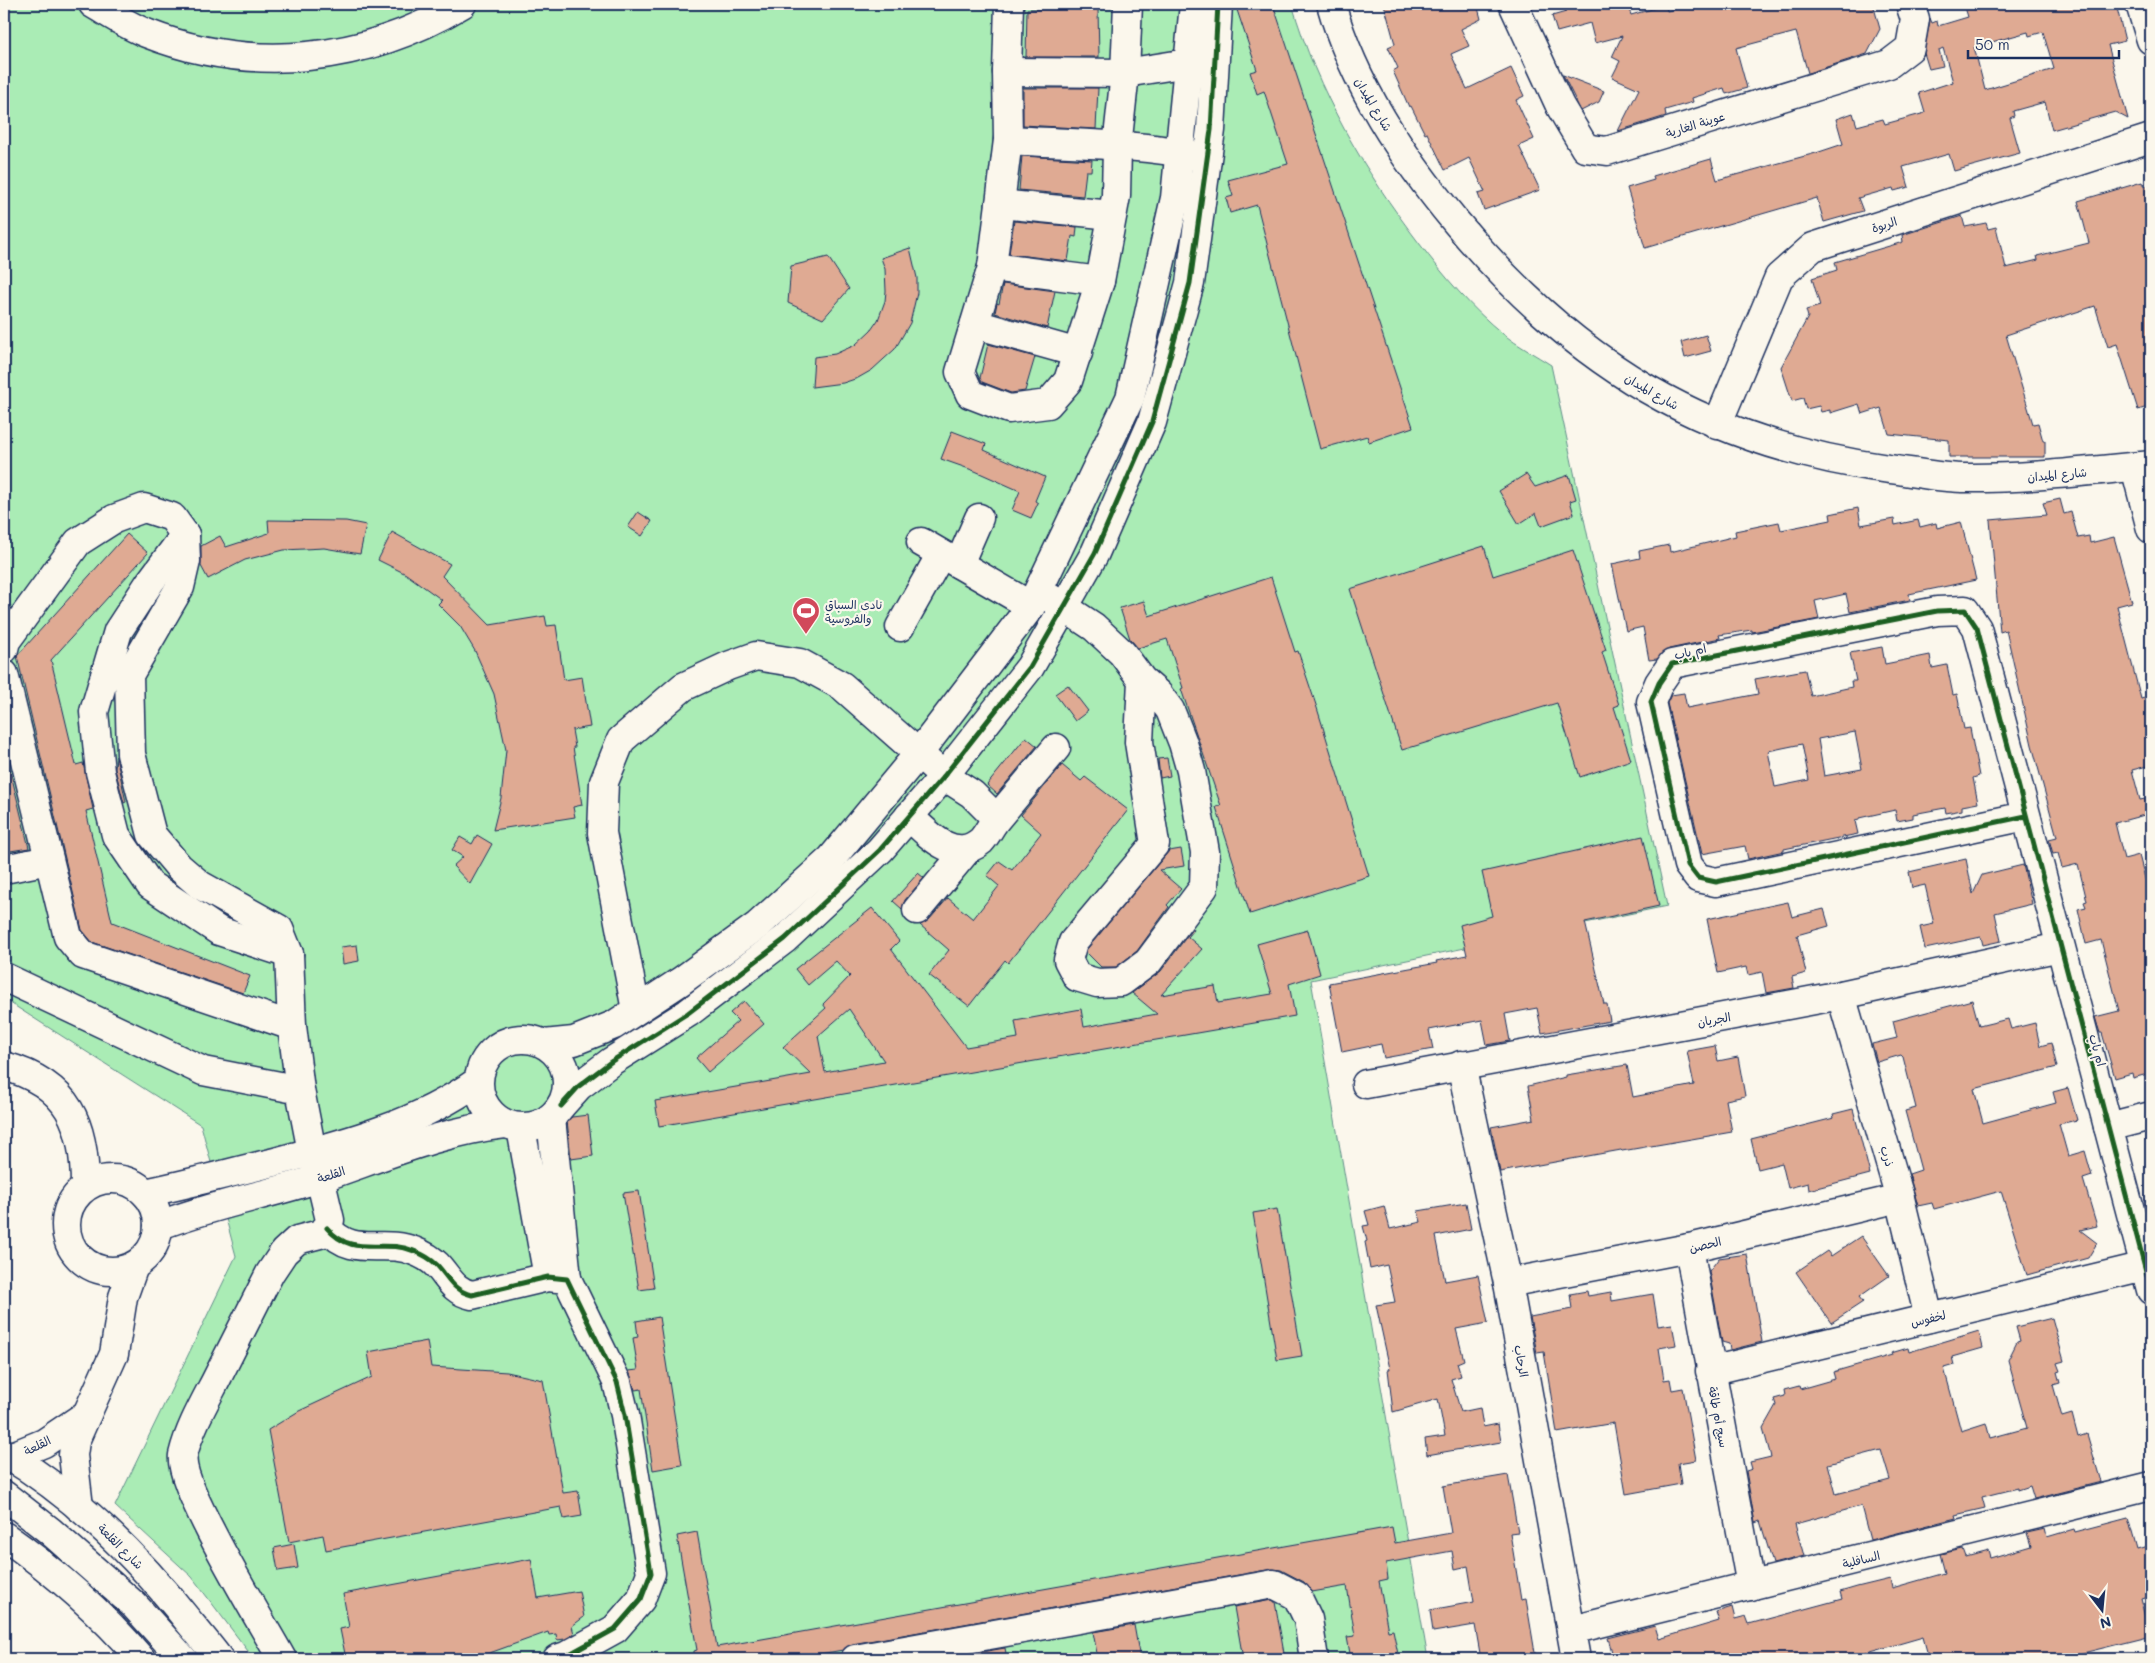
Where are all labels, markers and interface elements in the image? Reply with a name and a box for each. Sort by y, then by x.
scale bar [1968,28,2119,60]
text: 50 m [1975,34,2010,54]
street label: شارع الميدان [1350,74,1396,135]
street label: عوينة الغارية [1663,107,1727,141]
street label: الربوة [1869,212,1899,237]
street label: شارع الميدان [1621,369,1682,415]
street label: شارع الميدان [2027,463,2088,487]
sports icon: نادي السباق والفروسية [791,596,821,635]
place label: نادي السباق والفروسية [825,596,882,627]
street label: ام باب [1672,640,1708,664]
street label: الجريان [1696,1008,1732,1031]
street label: ام باب [2084,1032,2110,1068]
street label: ذرب [1876,1144,1899,1169]
street label: القلعة [315,1162,347,1186]
street label: الحصن [1687,1233,1723,1255]
street label: لخفوس [1909,1306,1947,1330]
street label: الرحاب [1510,1344,1533,1379]
street label: سيج أم طاقة [1703,1385,1733,1449]
street label: القلعة [21,1432,53,1458]
street label: شارع القلعة [93,1520,147,1574]
street label: السافلية [1840,1547,1882,1571]
north arrow [2078,1586,2128,1636]
text: N [2098,1612,2113,1634]

